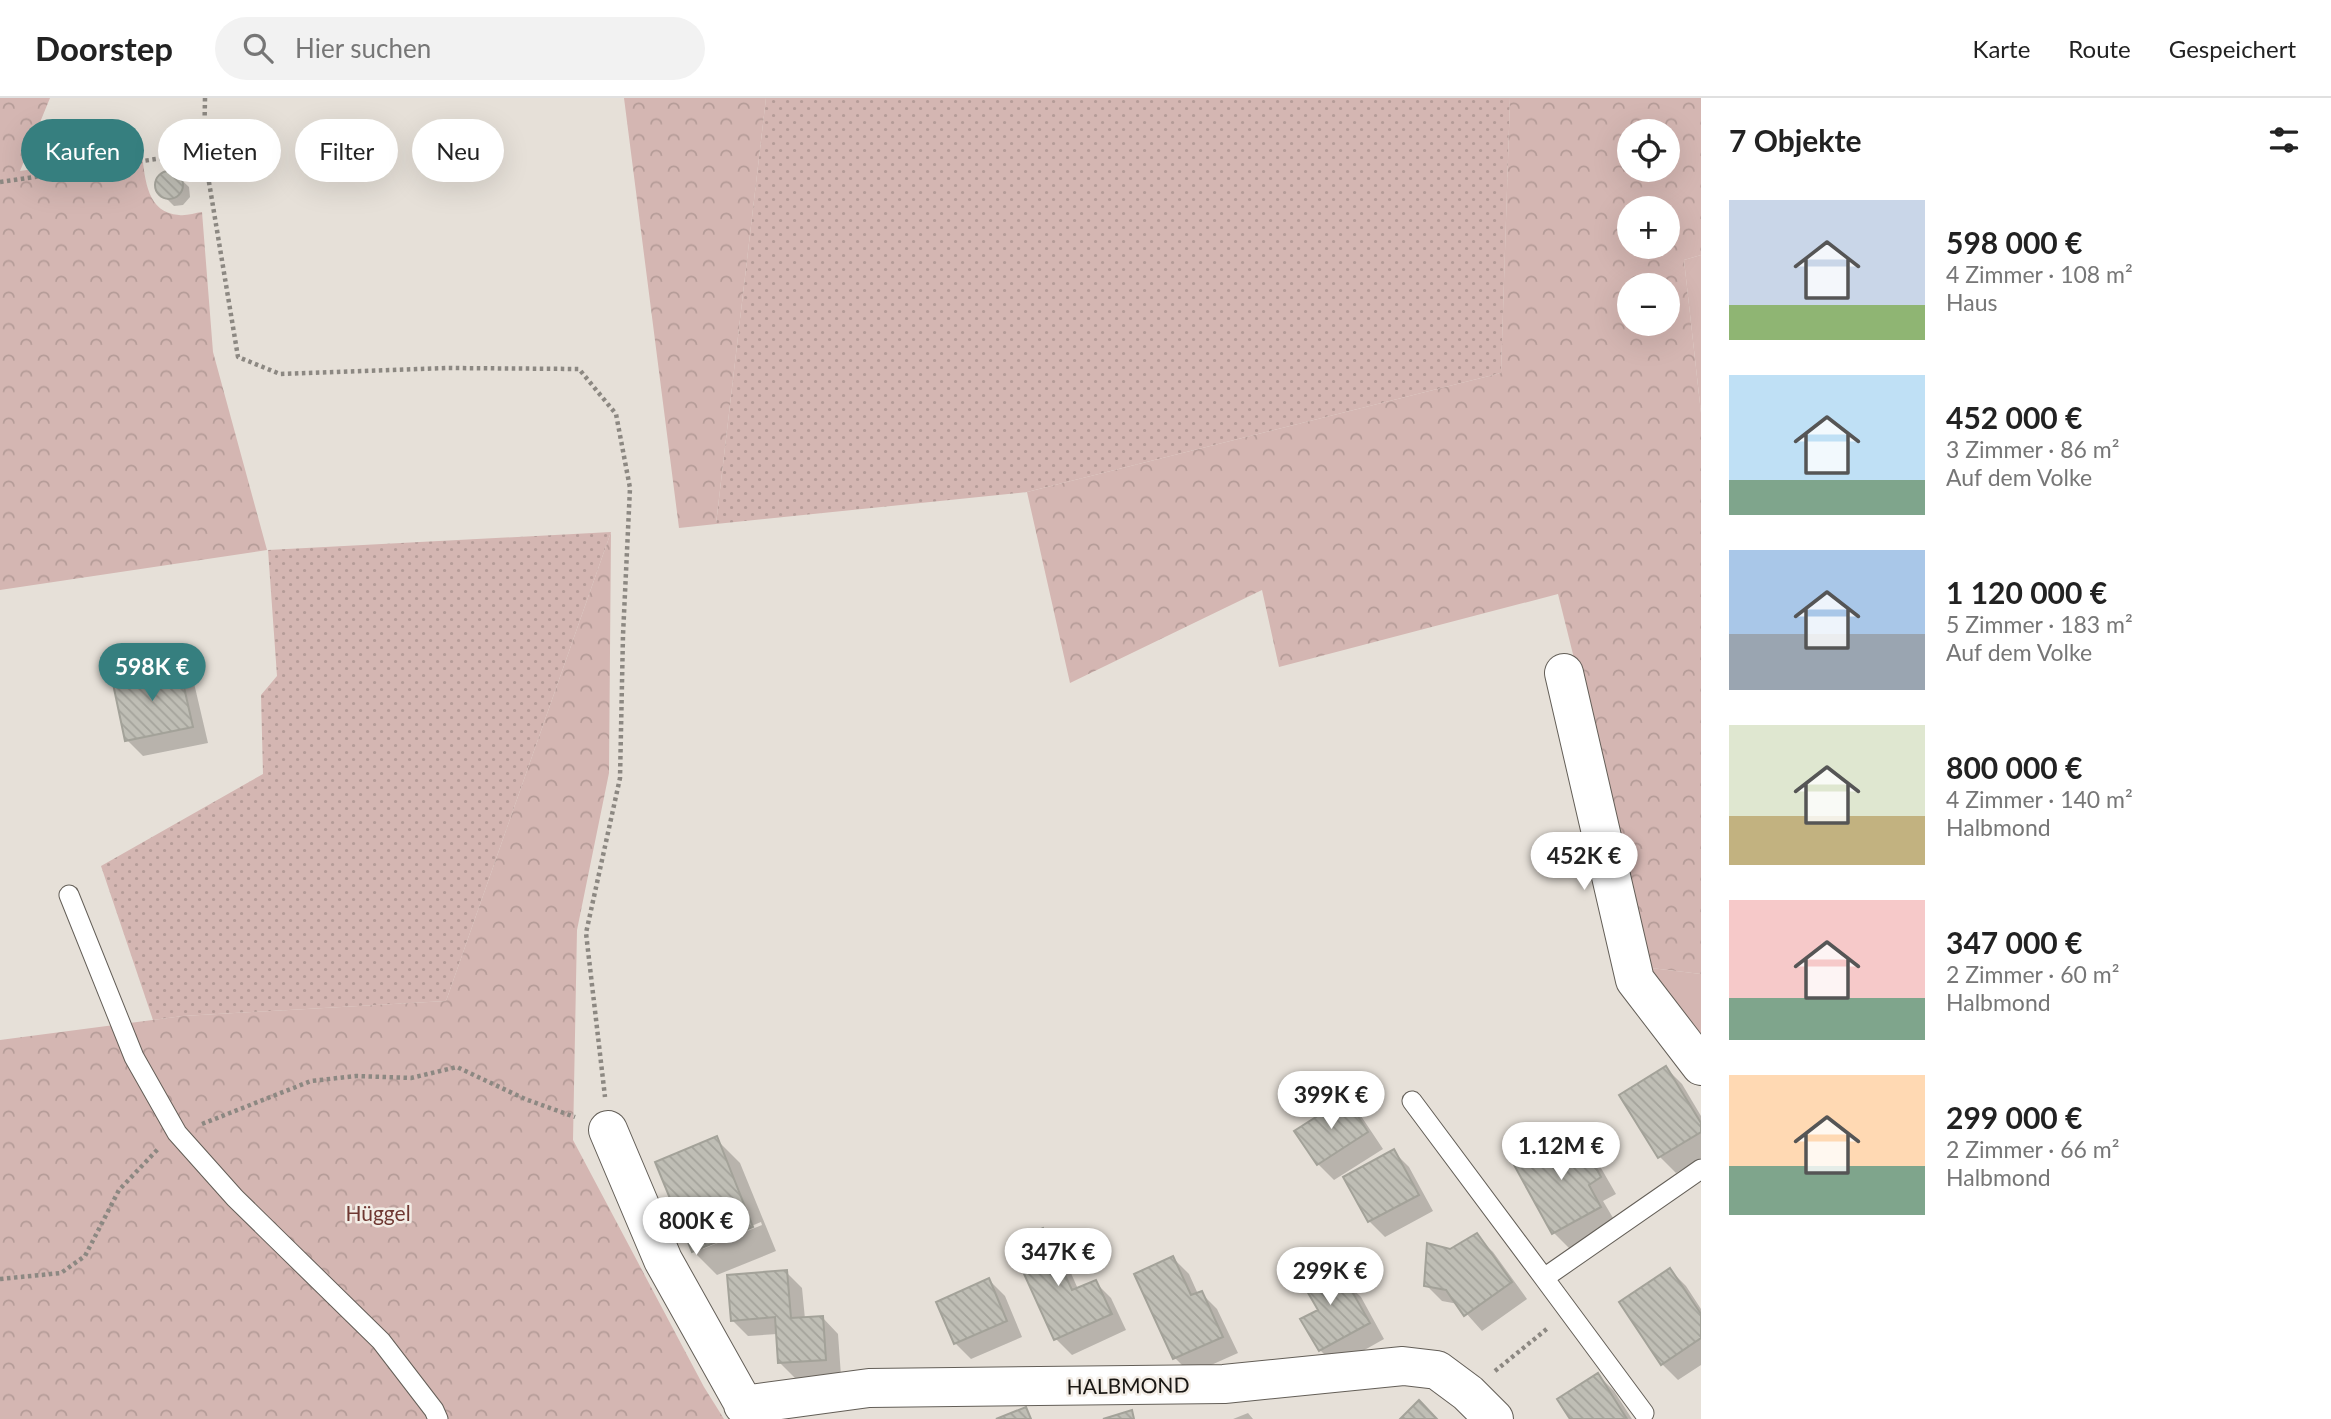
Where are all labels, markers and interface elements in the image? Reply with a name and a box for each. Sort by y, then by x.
search box [215,17,705,80]
text: Doorstep [35,28,173,68]
icon: search [239,29,277,67]
text: Hier suchen [295,32,431,64]
text: Karte [1973,34,2030,63]
text: Route [2068,34,2131,63]
text: Gespeichert [2169,34,2296,63]
chip: Kaufen [21,119,144,182]
chip: Mieten [158,119,281,182]
chip: Filter [295,119,398,182]
chip: Neu [412,119,504,182]
map controls [1617,119,1680,336]
button: locate [1617,119,1680,182]
icon: filters [2265,121,2303,159]
text: 7 Objekte [1729,122,1861,158]
button: + [1617,196,1680,259]
text: 598 000 € [1946,224,2082,260]
icon: home [1785,228,1869,312]
text: 4 Zimmer · 108 m² [1946,260,2133,288]
button: − [1617,273,1680,336]
text: Haus [1946,288,1997,316]
text: 452 000 € [1946,399,2082,435]
icon: home [1785,403,1869,487]
text: 3 Zimmer · 86 m² [1946,435,2119,463]
text: Auf dem Volke [1946,463,2092,491]
text: 1 120 000 € [1946,574,2107,610]
icon: home [1785,578,1869,662]
text: 5 Zimmer · 183 m² [1946,610,2133,638]
text: Auf dem Volke [1946,638,2092,666]
pin: 598K € [95,644,209,703]
text: 598K € [115,652,189,680]
text: 800 000 € [1946,749,2082,785]
icon: home [1785,753,1869,837]
text: 4 Zimmer · 140 m² [1946,785,2133,813]
text: Halbmond [1946,813,2051,841]
pin: 452K € [1527,832,1641,892]
text: 452K € [1547,841,1621,869]
text: 347 000 € [1946,924,2082,960]
icon: home [1785,928,1869,1012]
text: 2 Zimmer · 60 m² [1946,960,2119,988]
text: Halbmond [1946,988,2051,1016]
pin: 399K € [1274,1072,1388,1131]
text: 399K € [1294,1080,1368,1108]
text: 299 000 € [1946,1099,2082,1135]
icon: home [1785,1103,1869,1187]
pin: 1.12M € [1496,1122,1626,1182]
text: 1.12M € [1518,1131,1604,1159]
text: 2 Zimmer · 66 m² [1946,1135,2119,1163]
text: Halbmond [1946,1163,2051,1191]
pin: 800K € [639,1198,753,1257]
park label: Hüggel [345,1200,411,1225]
text: 800K € [659,1206,733,1234]
pin: 347K € [1001,1228,1115,1288]
text: 347K € [1021,1237,1095,1265]
pin: 299K € [1273,1248,1387,1307]
text: 299K € [1293,1256,1367,1284]
street label: HALBMOND [1066,1371,1190,1399]

